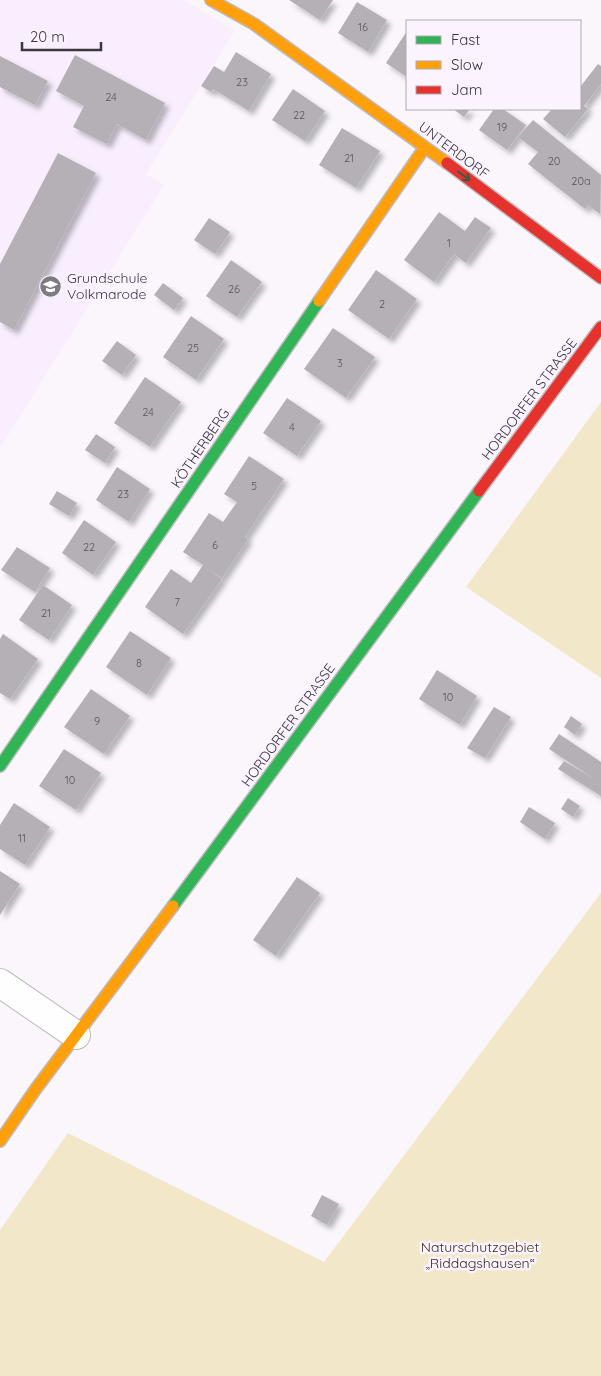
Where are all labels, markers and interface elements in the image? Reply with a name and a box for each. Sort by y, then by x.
scale bar [22,20,101,52]
house number: 16 [358,20,368,34]
legend [406,20,581,110]
text: 20 m [30,27,65,46]
text: Fast [451,30,480,49]
text: Slow [451,55,483,74]
house number: 23 [236,75,248,89]
text: Jam [451,80,482,99]
house number: 24 [105,90,117,104]
house number: 22 [293,108,305,122]
street label: UNTERDORF [415,118,493,183]
house number: 19 [497,120,507,134]
house number: 21 [344,151,354,165]
house number: 20 [548,154,560,168]
one-way arrow [457,170,470,181]
house number: 20a [571,174,591,188]
house number: 1 [447,236,451,250]
place label: Grundschule Volkmarode [67,269,147,303]
school or university icon: Grundschule Volkmarode [39,274,63,298]
house number: 26 [228,282,240,296]
house number: 2 [379,297,385,311]
street label: HORDORFER STRASSE [477,334,581,463]
house number: 25 [187,341,199,355]
house number: 3 [337,356,343,370]
house number: 24 [142,405,154,419]
street label: KÖTHERBERG [167,405,233,491]
house number: 4 [289,420,295,434]
house number: 5 [251,479,257,493]
house number: 23 [117,487,129,501]
house number: 6 [212,538,218,552]
house number: 22 [83,540,95,554]
house number: 7 [174,595,180,609]
house number: 21 [41,606,51,620]
house number: 8 [136,656,142,670]
street label: HORDORFER STRASSE [237,660,339,790]
house number: 10 [443,690,453,704]
house number: 9 [94,714,100,728]
house number: 10 [65,773,75,787]
house number: 11 [18,831,26,845]
park label: Naturschutzgebiet „Riddagshausen“ [421,1238,539,1272]

